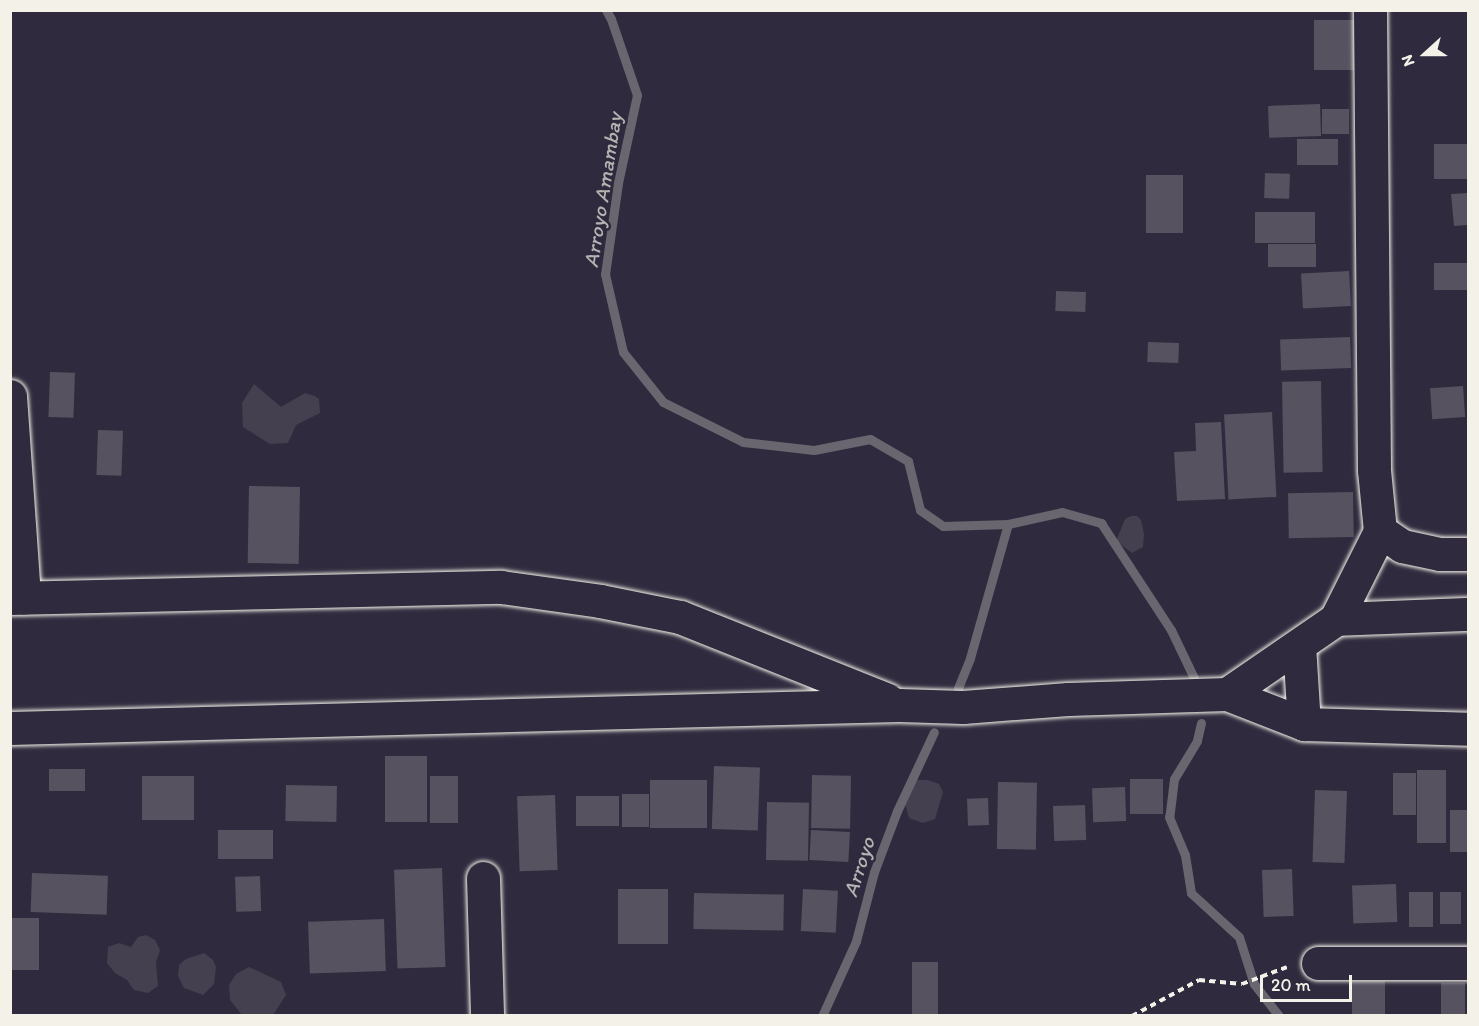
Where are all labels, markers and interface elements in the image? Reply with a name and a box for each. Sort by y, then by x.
north arrow [1395,24,1455,84]
text: N [1397,52,1419,69]
water label: Arroyo Amambay [578,111,628,269]
water label: Arroyo [838,834,880,900]
scale bar [1263,963,1354,1001]
text: 20 m [1271,974,1311,996]

